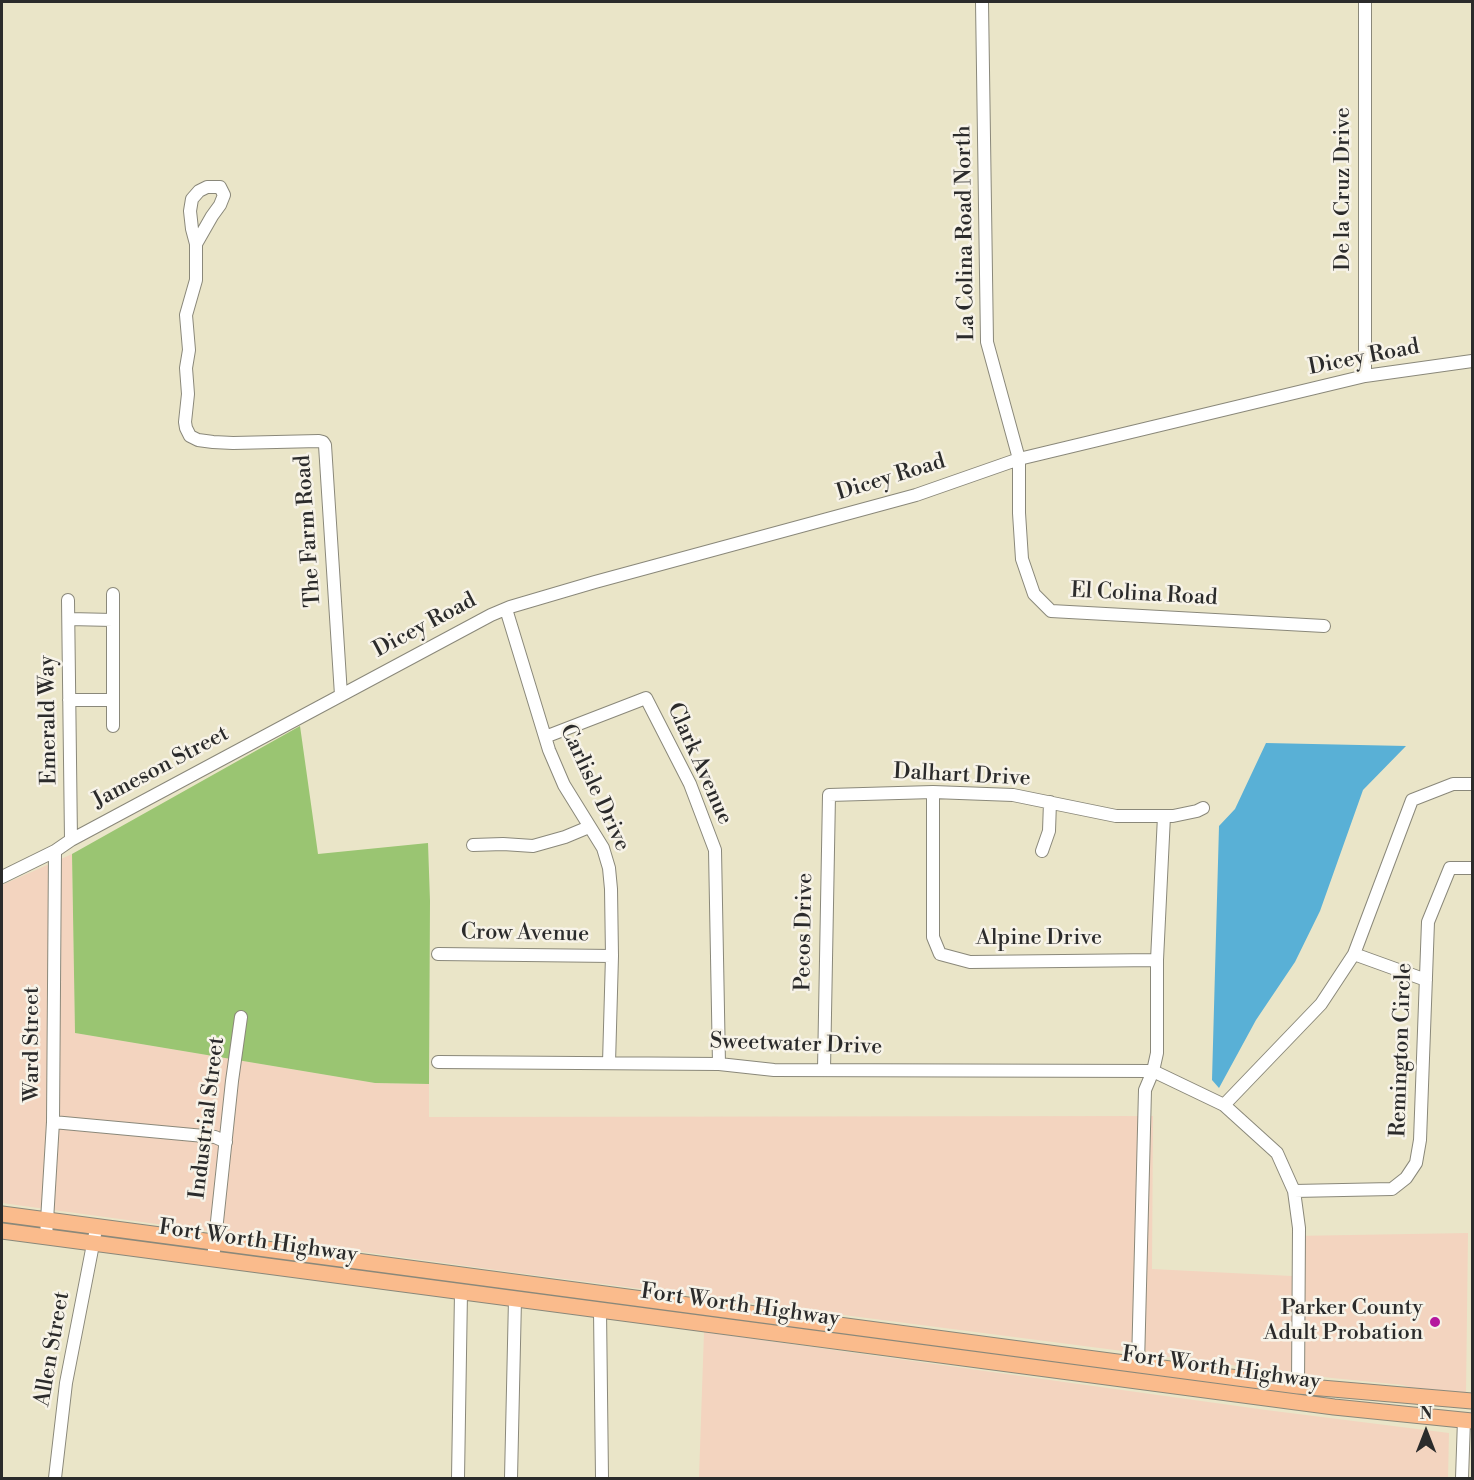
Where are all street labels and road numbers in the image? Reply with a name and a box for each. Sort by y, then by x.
street label: De la Cruz Drive [1331,107,1357,271]
street label: La Colina Road North [951,125,981,341]
street label: Dicey Road [1306,334,1422,382]
street label: Dicey Road [833,449,949,507]
street label: The Farm Road [291,454,327,608]
street label: El Colina Road [1070,578,1218,612]
street label: Dicey Road [369,588,481,664]
street label: Emerald Way [35,655,63,785]
street label: Clark Avenue [660,699,738,829]
street label: Carlisle Drive [553,720,635,856]
street label: Jameson Street [88,721,234,815]
street label: Dalhart Drive [893,759,1031,793]
street label: Pecos Drive [791,873,819,991]
street label: Crow Avenue [461,920,589,948]
street label: Alpine Drive [976,926,1102,952]
street label: Remington Circle [1386,962,1418,1138]
street label: Ward Street [20,986,46,1102]
street label: Sweetwater Drive [709,1029,883,1061]
street label: Industrial Street [185,1035,231,1201]
street label: Fort Worth Highway [157,1215,359,1269]
street label: Fort Worth Highway [639,1279,841,1333]
street label: Allen Street [30,1289,76,1409]
street label: Fort Worth Highway [1120,1342,1322,1396]

